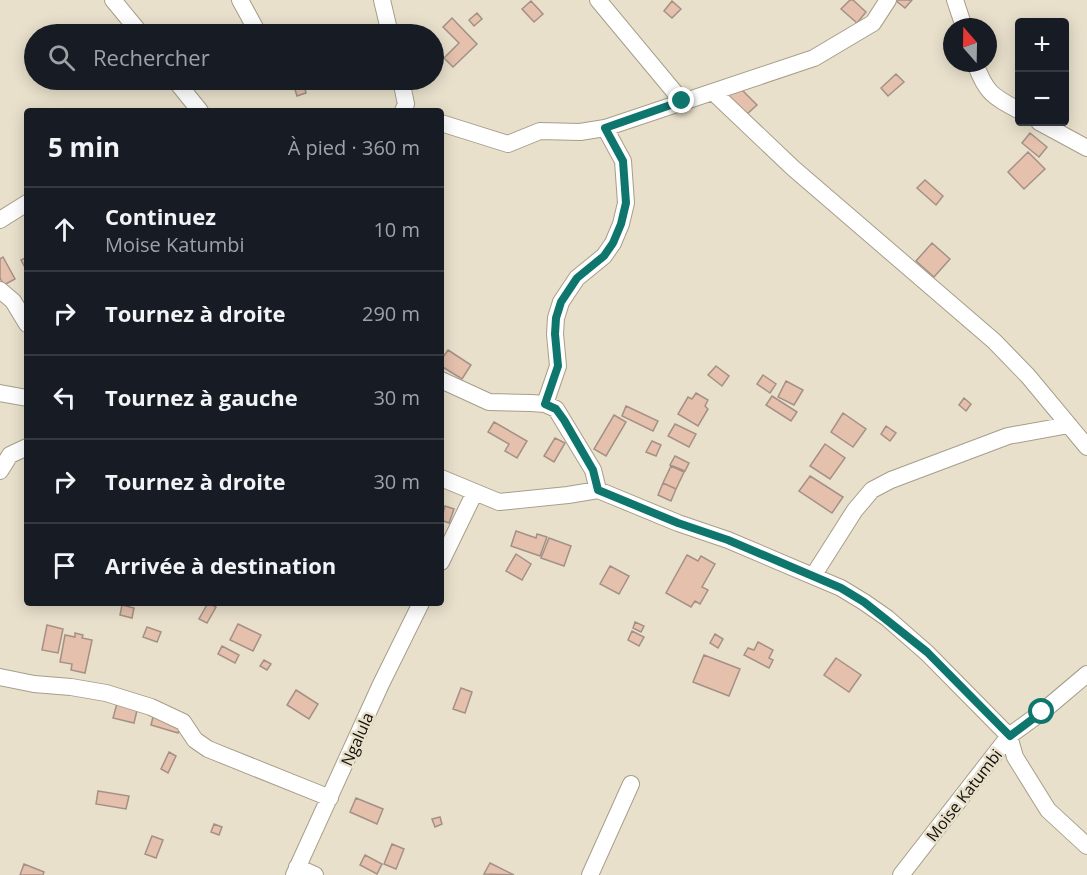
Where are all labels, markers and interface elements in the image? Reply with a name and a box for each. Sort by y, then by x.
north arrow [943,18,997,72]
map controls [1015,18,1069,126]
button: + [1015,18,1069,72]
search box [24,24,444,90]
icon: search [45,41,78,74]
text: Rechercher [93,42,210,72]
button: − [1015,72,1069,126]
route end [668,87,694,113]
text: 5 min [48,129,120,165]
text: À pied · 360 m [288,134,420,161]
text: Continuez [105,201,216,231]
icon: ahead [48,213,81,246]
text: 10 m [373,216,420,243]
text: Moise Katumbi [105,231,245,258]
icon: right [48,297,81,330]
text: Tournez à droite [105,298,286,328]
text: 290 m [362,300,420,327]
icon: left [48,381,81,414]
text: Tournez à gauche [105,382,298,412]
text: 30 m [373,384,420,411]
icon: right [48,465,81,498]
text: Tournez à droite [105,466,286,496]
text: 30 m [373,468,420,495]
icon: arrive [48,549,81,582]
text: Arrivée à destination [105,550,336,580]
route start [1028,698,1054,724]
street label: Ngalula [335,709,379,769]
street label: Moise Katumbi [921,744,1007,846]

